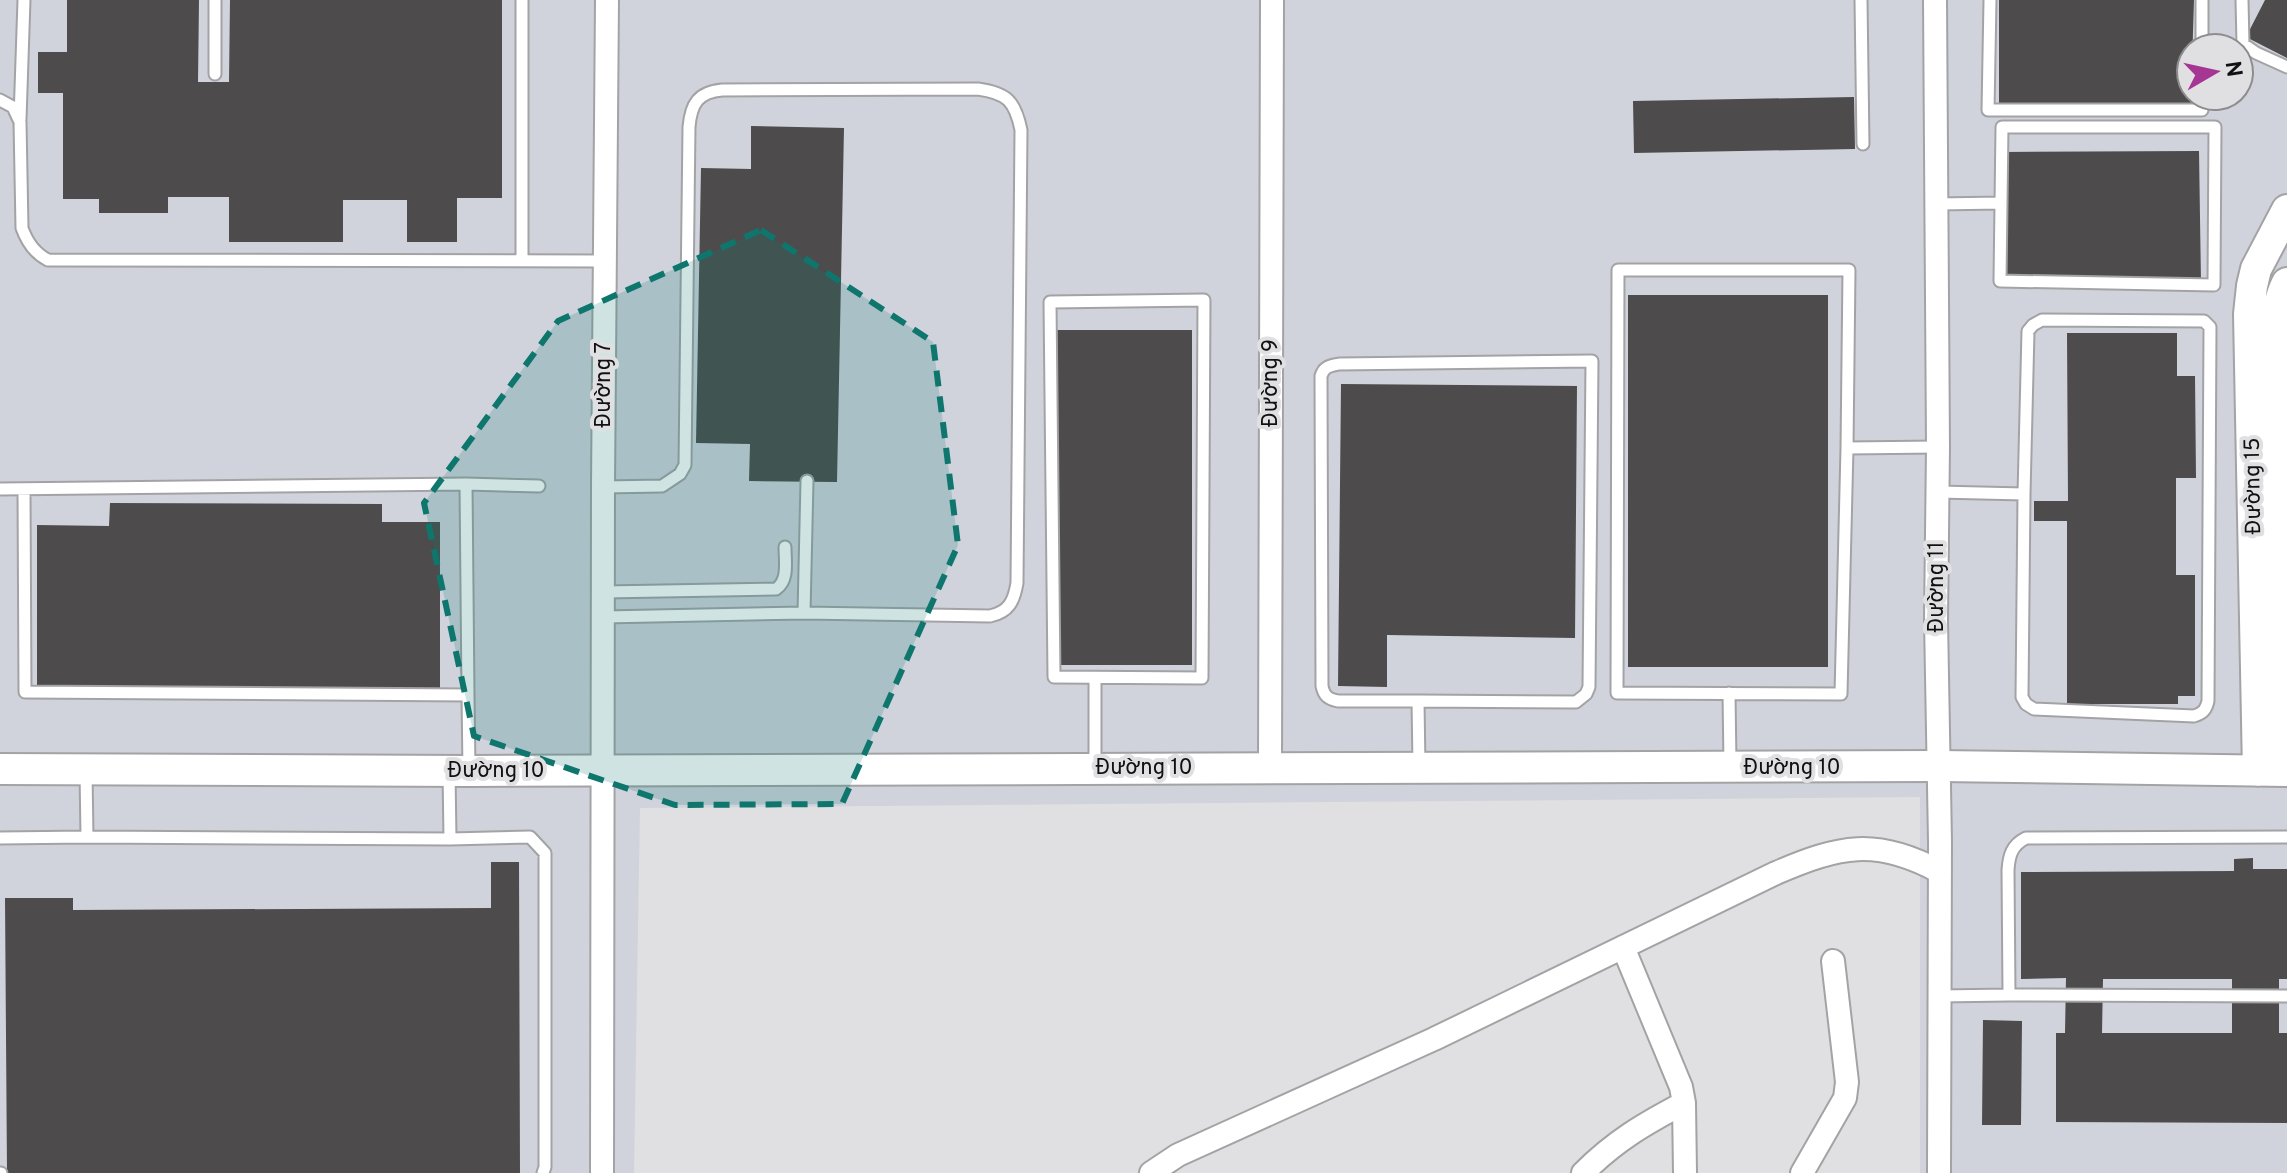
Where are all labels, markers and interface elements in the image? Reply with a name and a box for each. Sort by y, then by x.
north arrow [2175,32,2255,112]
text: N [2218,59,2247,79]
street label: Đường 9 [1258,339,1285,427]
street label: Đường 7 [591,342,618,428]
street label: Đường 15 [2240,437,2268,535]
street label: Đường 11 [1924,541,1951,633]
street label: Đường 10 [1095,755,1193,782]
street label: Đường 10 [1743,755,1841,782]
street label: Đường 10 [447,758,545,785]

